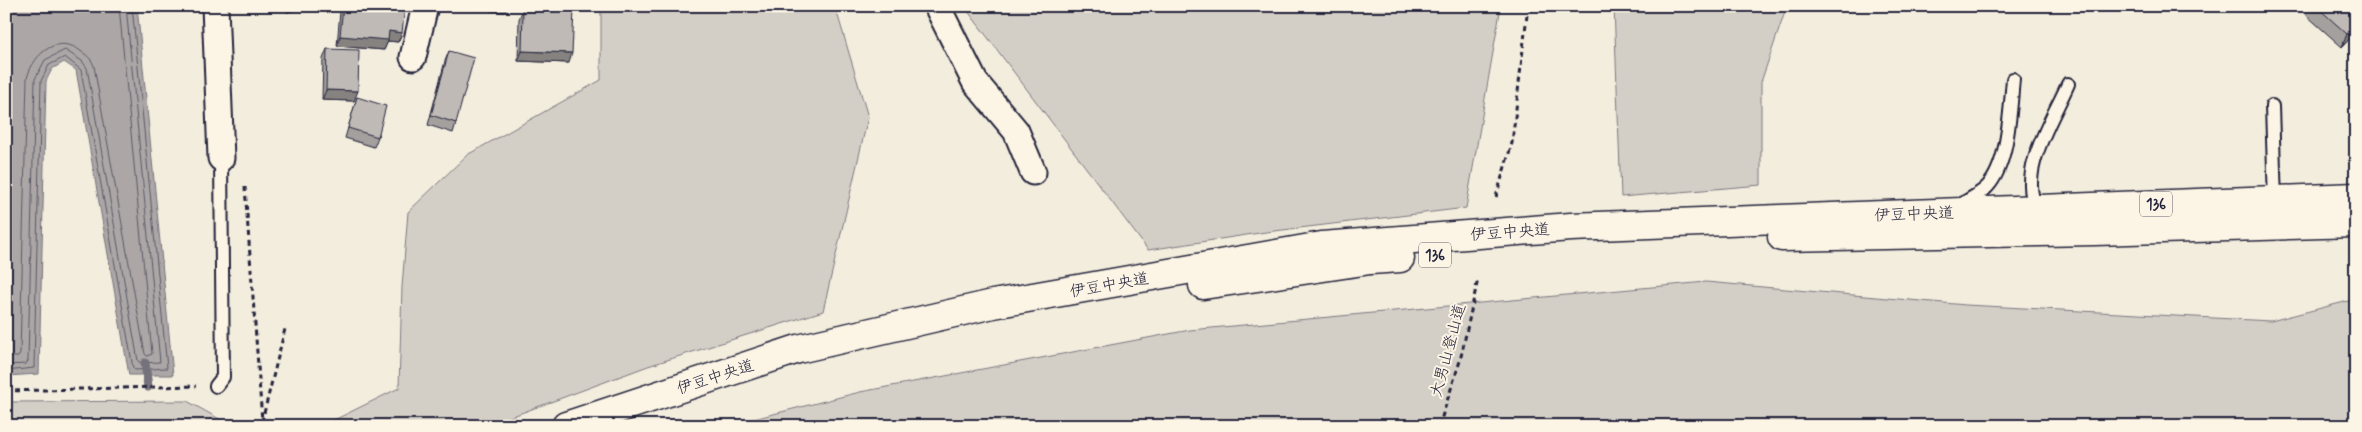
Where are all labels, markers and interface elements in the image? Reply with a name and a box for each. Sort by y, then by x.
road number: 136 [2140,192,2172,216]
street label: 伊豆中央道 [1874,203,1954,226]
street label: 伊豆中央道 [1469,219,1551,246]
road number: 136 [1419,242,1451,268]
street label: 伊豆中央道 [1068,268,1150,303]
street label: 大男山登山道 [1426,301,1471,399]
street label: 伊豆中央道 [674,355,757,400]

